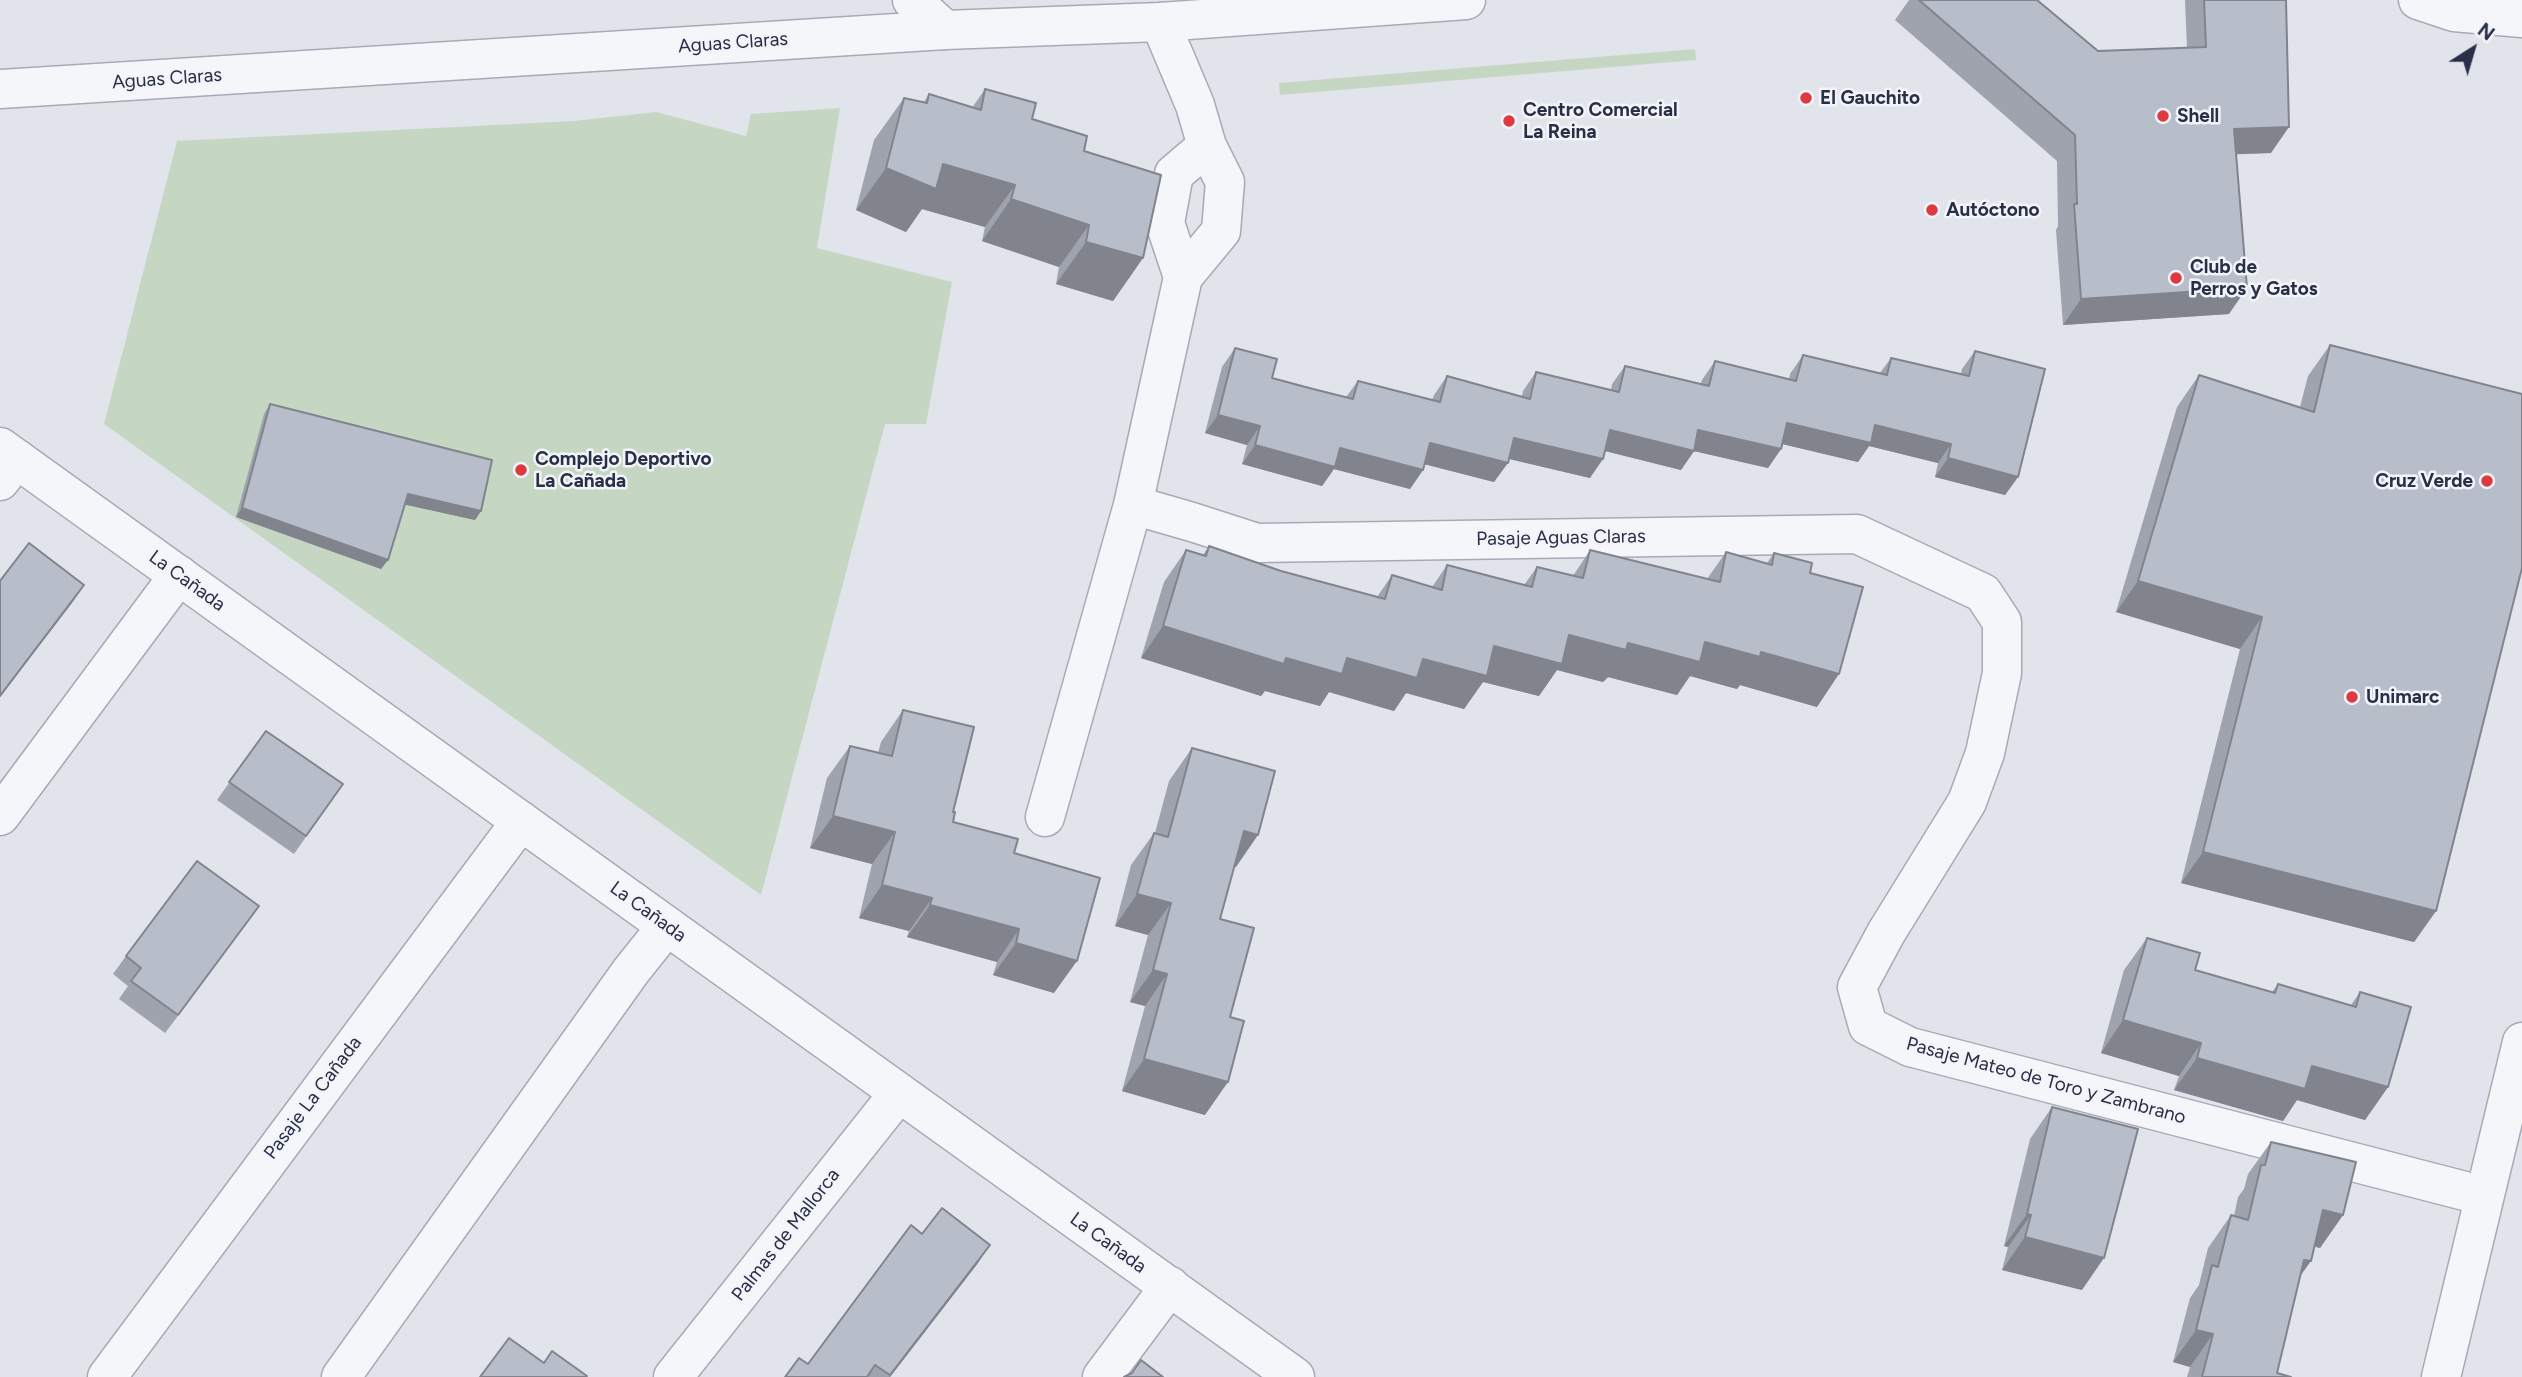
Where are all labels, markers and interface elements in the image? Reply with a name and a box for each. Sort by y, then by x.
north arrow [2438,14,2508,84]
text: N [2473,18,2499,45]
street label: Aguas Claras [677,28,789,58]
street label: Aguas Claras [111,64,223,94]
place label: El Gauchito [1820,87,1920,109]
marker: El Gauchito [1798,90,1814,106]
place label: Centro Comercial La Reina [1523,99,1678,143]
place label: Shell [2177,105,2219,127]
marker: Shell [2155,108,2171,124]
marker: Centro Comercial La Reina [1501,113,1517,129]
place label: Autóctono [1946,199,2040,221]
marker: Autóctono [1924,202,1940,218]
place label: Club de Perros y Gatos [2190,256,2318,300]
marker: Club de Perros y Gatos [2168,270,2184,286]
place label: Complejo Deportivo La Cañada [535,448,711,492]
marker: Complejo Deportivo La Cañada [513,462,529,478]
place label: Cruz Verde [2375,470,2473,492]
marker: Cruz Verde [2479,473,2495,489]
street label: Pasaje Aguas Claras [1476,525,1646,551]
street label: La Cañada [144,546,230,616]
place label: Unimarc [2366,686,2439,708]
marker: Unimarc [2344,689,2360,705]
street label: La Cañada [605,877,691,947]
street label: Pasaje La Cañada [259,1032,367,1164]
street label: Pasaje Mateo de Toro y Zambrano [1904,1033,2188,1129]
street label: Palmas de Mallorca [727,1164,845,1306]
street label: La Cañada [1065,1208,1151,1278]

